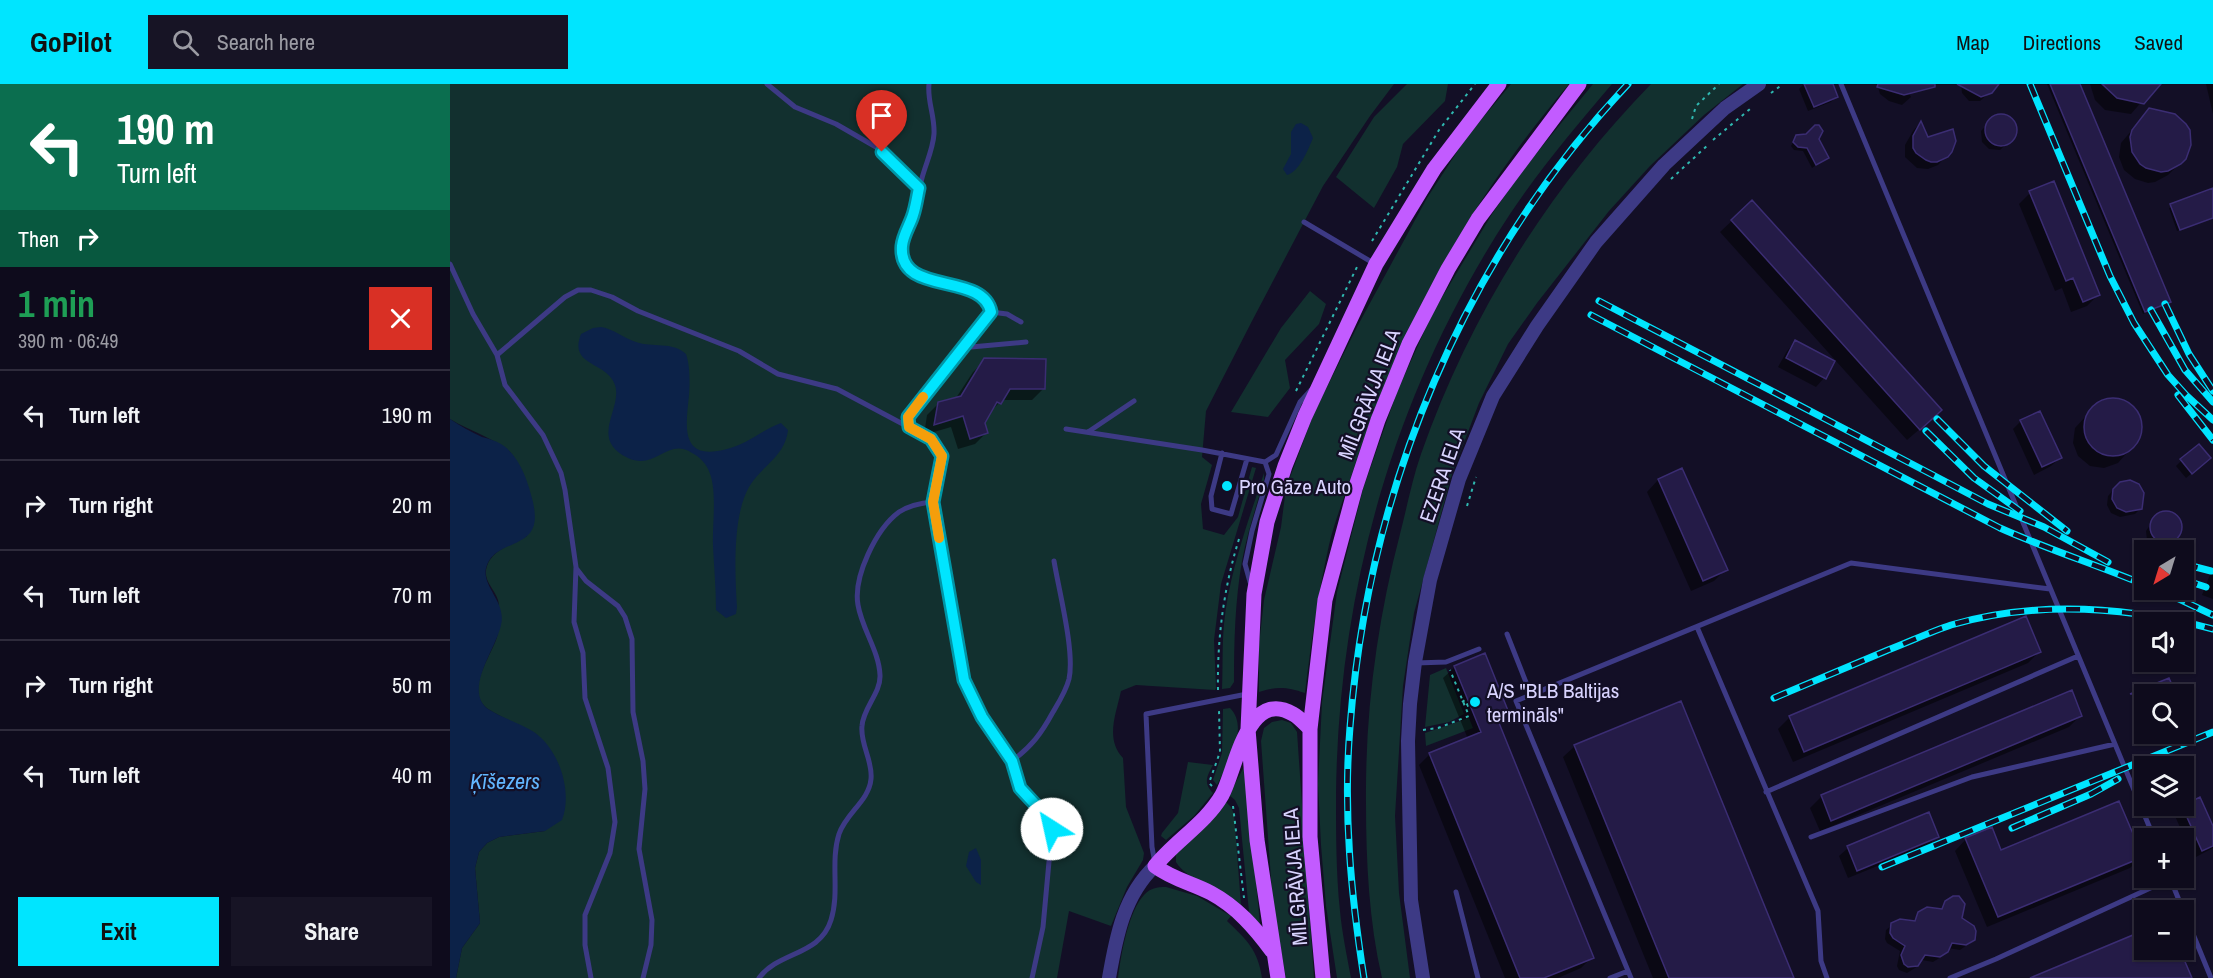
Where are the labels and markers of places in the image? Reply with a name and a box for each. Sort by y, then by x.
pin [856,90,907,152]
place label: Pro Gāze Auto [1239,472,1351,501]
marker: Pro Gāze Auto [1220,479,1234,493]
place label: A/S "BLB Baltijas termināls" [1486,676,1619,729]
marker: A/S "BLB Baltijas termināls" [1468,695,1482,709]

